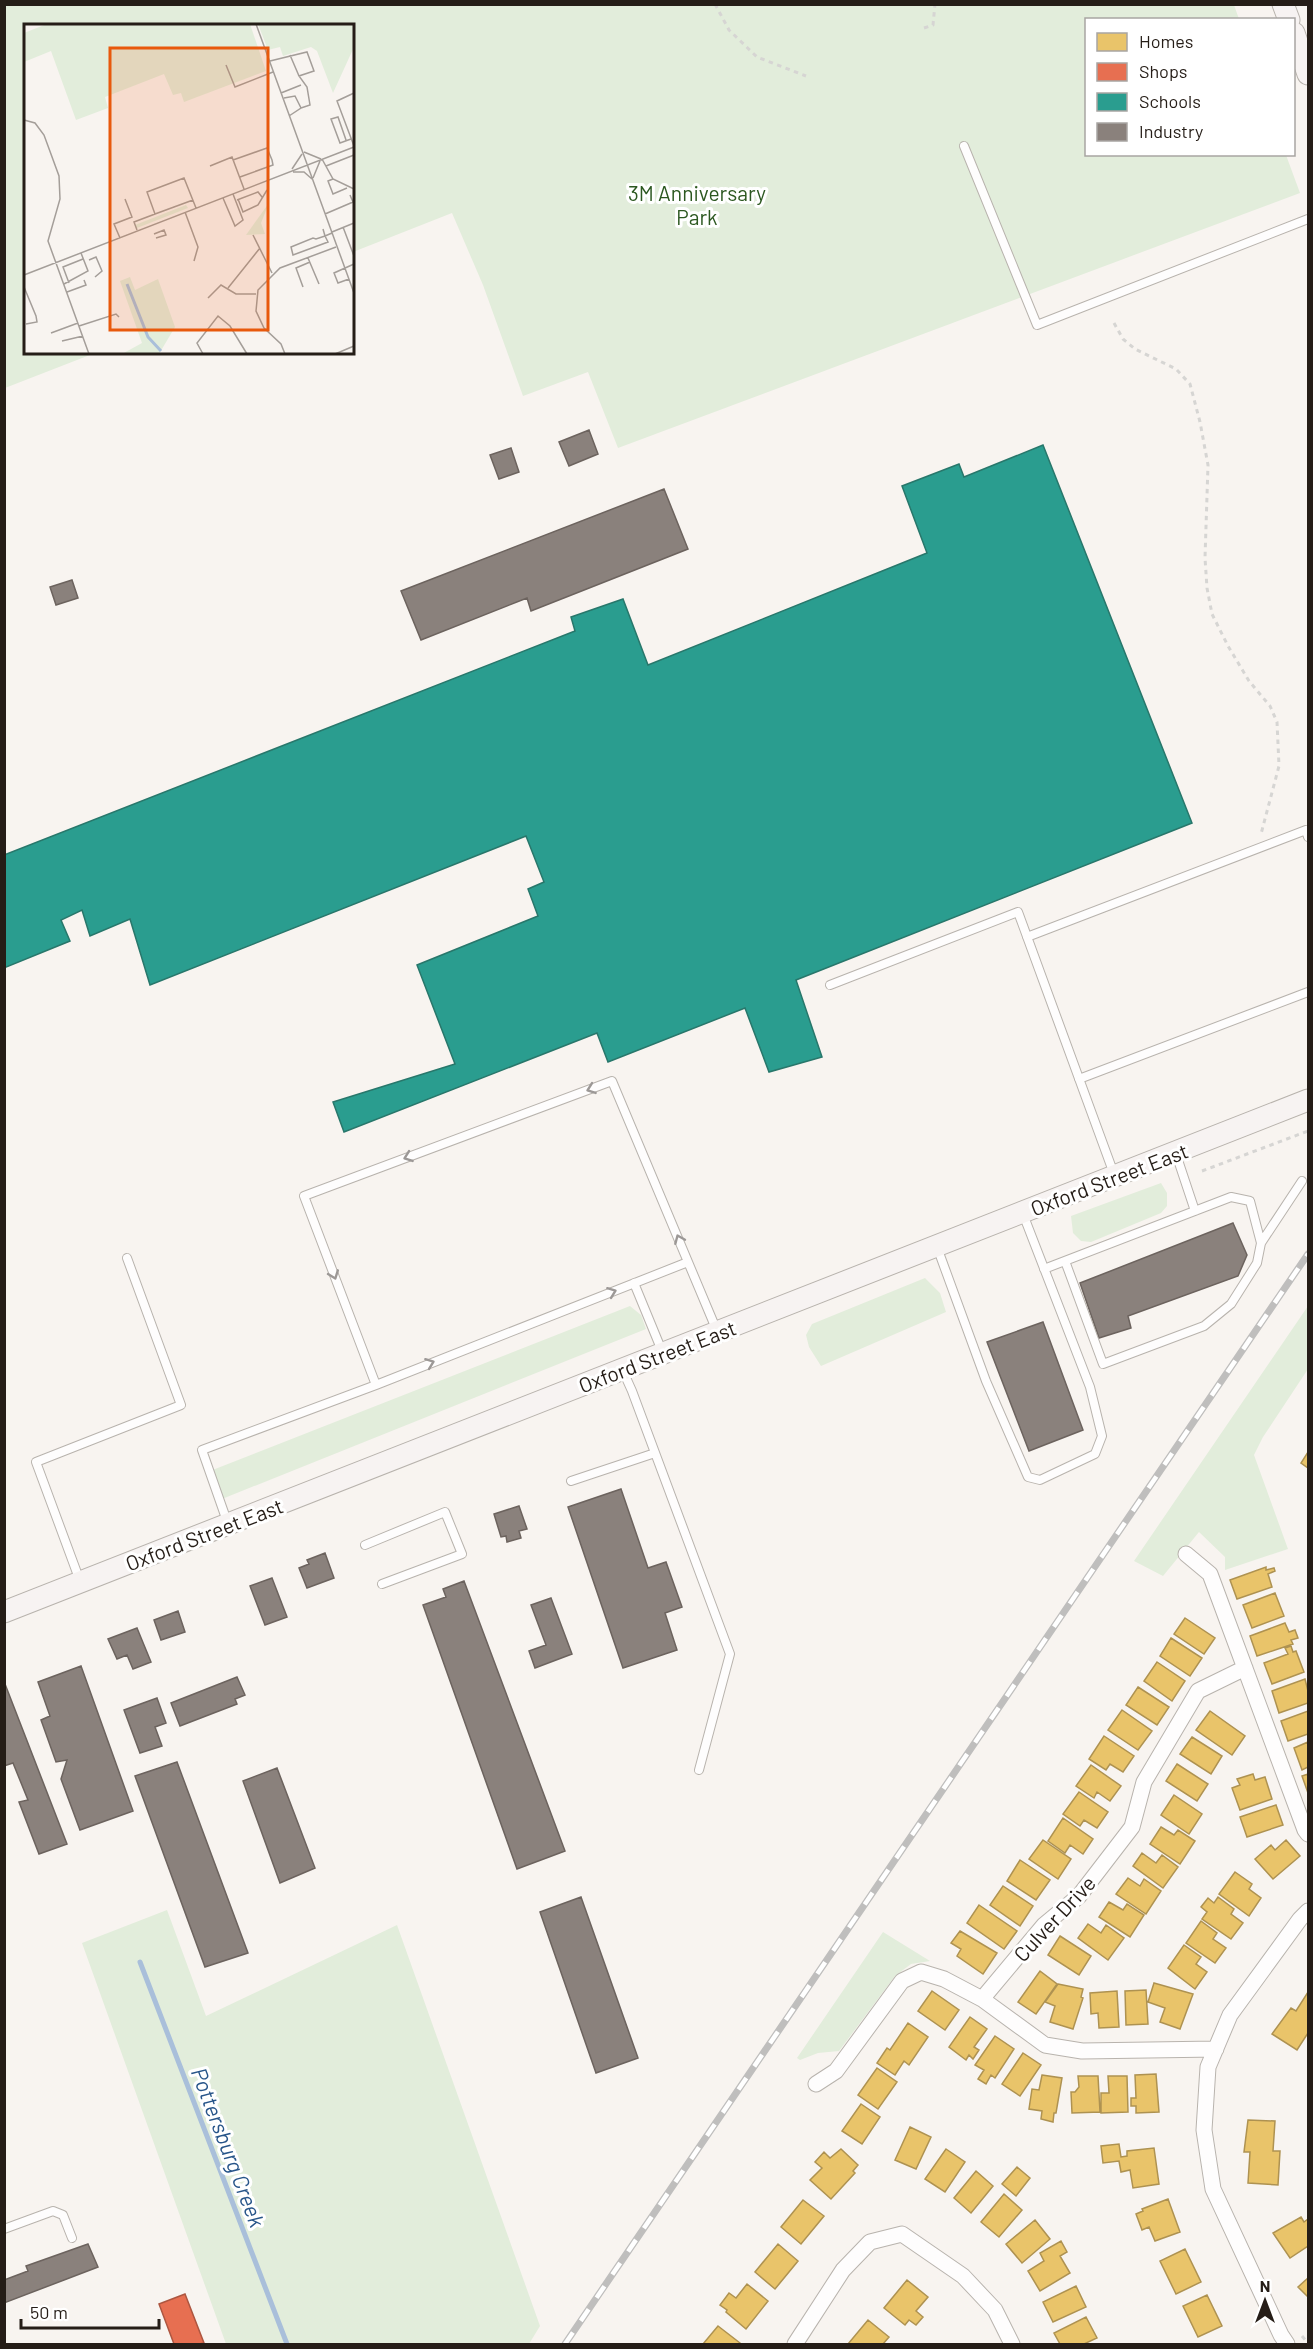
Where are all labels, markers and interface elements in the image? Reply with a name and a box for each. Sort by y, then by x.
legend [1085,18,1295,156]
inset map [24,24,354,354]
text: Homes [1139,30,1193,52]
text: Shops [1139,60,1188,82]
text: Schools [1139,90,1201,112]
text: Industry [1139,120,1203,142]
park label: 3M Anniversary Park [628,180,766,229]
one-way arrow [586,1082,597,1094]
street label: Oxford Street East [1027,1137,1191,1221]
one-way arrow [403,1150,414,1162]
one-way arrow [674,1235,686,1246]
one-way arrow [327,1268,339,1279]
one-way arrow [606,1287,617,1299]
street label: Oxford Street East [575,1314,739,1398]
one-way arrow [424,1358,435,1370]
street label: Oxford Street East [122,1492,286,1576]
street label: Culver Drive [1008,1870,1100,1966]
water label: Pottersburg Creek [187,2064,271,2231]
north arrow [1235,2271,1295,2331]
text: N [1260,2276,1270,2295]
scale bar [21,2292,159,2330]
text: 50 m [30,2301,68,2323]

